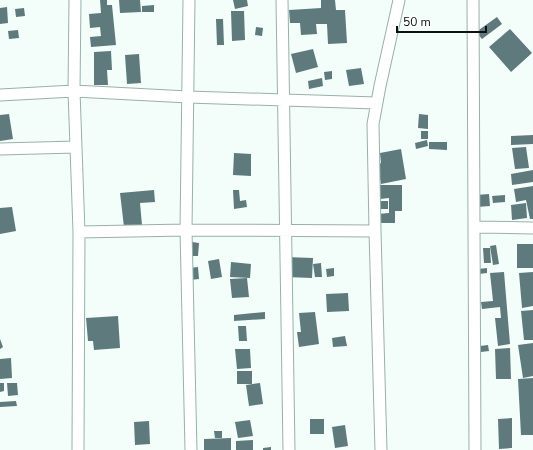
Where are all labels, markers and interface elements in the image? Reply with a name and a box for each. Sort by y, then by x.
scale bar [397,8,486,34]
text: 50 m [403,14,431,30]

